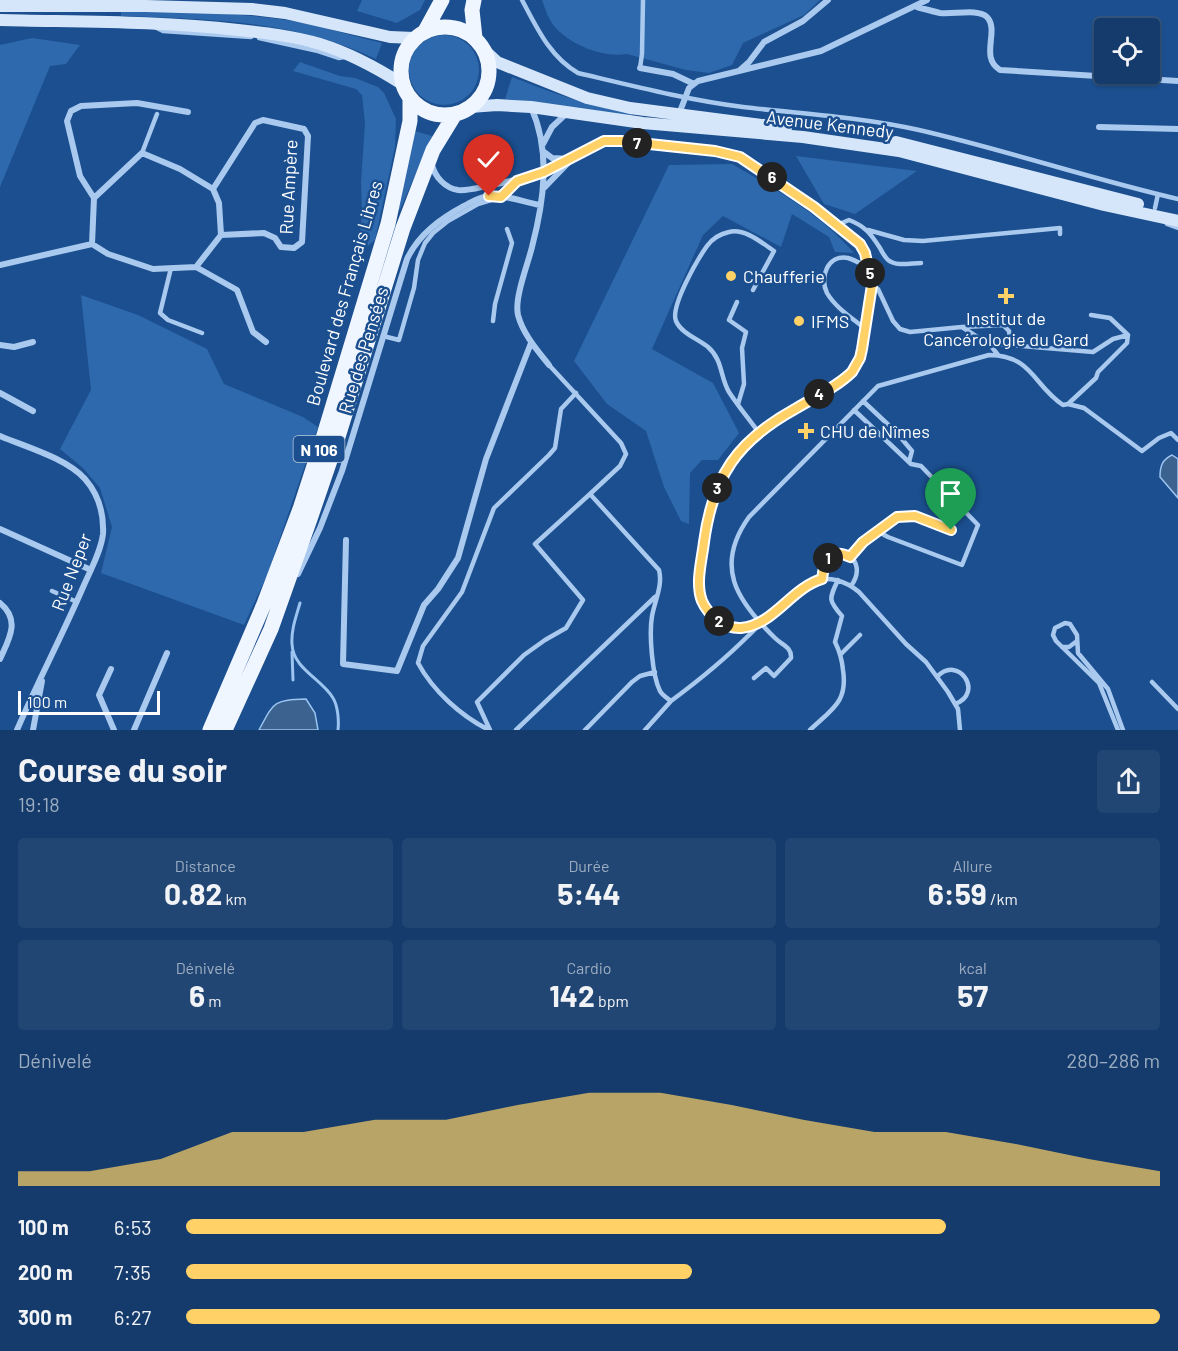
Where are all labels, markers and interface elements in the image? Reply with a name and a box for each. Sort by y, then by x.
map controls [1094,18,1160,84]
button: locate [1094,18,1160,84]
street label: Avenue Kennedy [765,105,895,143]
pin: 7 [622,128,652,158]
text: 7 [633,133,641,152]
pin [463,134,514,196]
street label: Rue Ampère [275,139,301,235]
icon: check [472,143,505,176]
pin: 6 [757,162,787,192]
text: 6 [768,167,776,186]
street label: Boulevard des Français Libres [301,178,387,408]
pin: 5 [855,258,885,288]
text: 5 [866,263,874,282]
place label: Chaufferie [743,265,825,287]
marker: Chaufferie [724,269,738,283]
street label: Rue des Pensées [333,284,393,416]
marker: Institut de Cancérologie du Gard [997,287,1015,305]
place label: Institut de Cancérologie du Gard [923,307,1089,350]
place label: IFMS [811,310,849,332]
marker: IFMS [792,314,806,328]
pin: 4 [804,379,834,409]
text: 4 [814,384,824,403]
place label: CHU de Nîmes [820,420,930,442]
marker: CHU de Nîmes [797,422,815,440]
road number: N 106 [294,436,344,462]
pin [925,468,976,530]
pin: 3 [702,473,732,503]
icon: arrive [934,477,967,510]
text: 3 [713,478,721,497]
street label: Rue Neper [46,530,96,614]
pin: 1 [813,543,843,573]
text: 1 [825,548,831,567]
pin: 2 [704,606,734,636]
text: 2 [715,611,723,630]
scale bar [18,688,160,716]
text: 100 m [27,692,67,711]
text: Course du soir [18,749,227,789]
button: share [1097,750,1160,813]
text: 19:18 [18,792,60,816]
text: Distance [175,856,236,875]
text: Durée [568,856,610,875]
text: Allure [953,856,993,875]
text: 0.82 [164,875,222,911]
text: 5:44 [557,875,621,911]
text: 6:59 [928,875,987,911]
text: km [222,889,247,908]
text: /km [987,889,1018,908]
text: Dénivelé [176,958,235,977]
text: Cardio [566,958,612,977]
text: kcal [959,958,987,977]
text: 6 [189,977,205,1013]
text: 142 [549,977,595,1013]
text: 57 [957,977,988,1013]
text: m [205,991,222,1010]
text: bpm [595,991,629,1010]
text: Dénivelé [18,1048,92,1072]
text: 280–286 m [1067,1048,1160,1072]
text: 100 m [18,1215,69,1239]
text: 6:53 [114,1215,152,1239]
text: 200 m [18,1260,73,1284]
text: 7:35 [114,1260,151,1284]
text: 300 m [18,1305,72,1329]
text: 6:27 [114,1305,151,1329]

